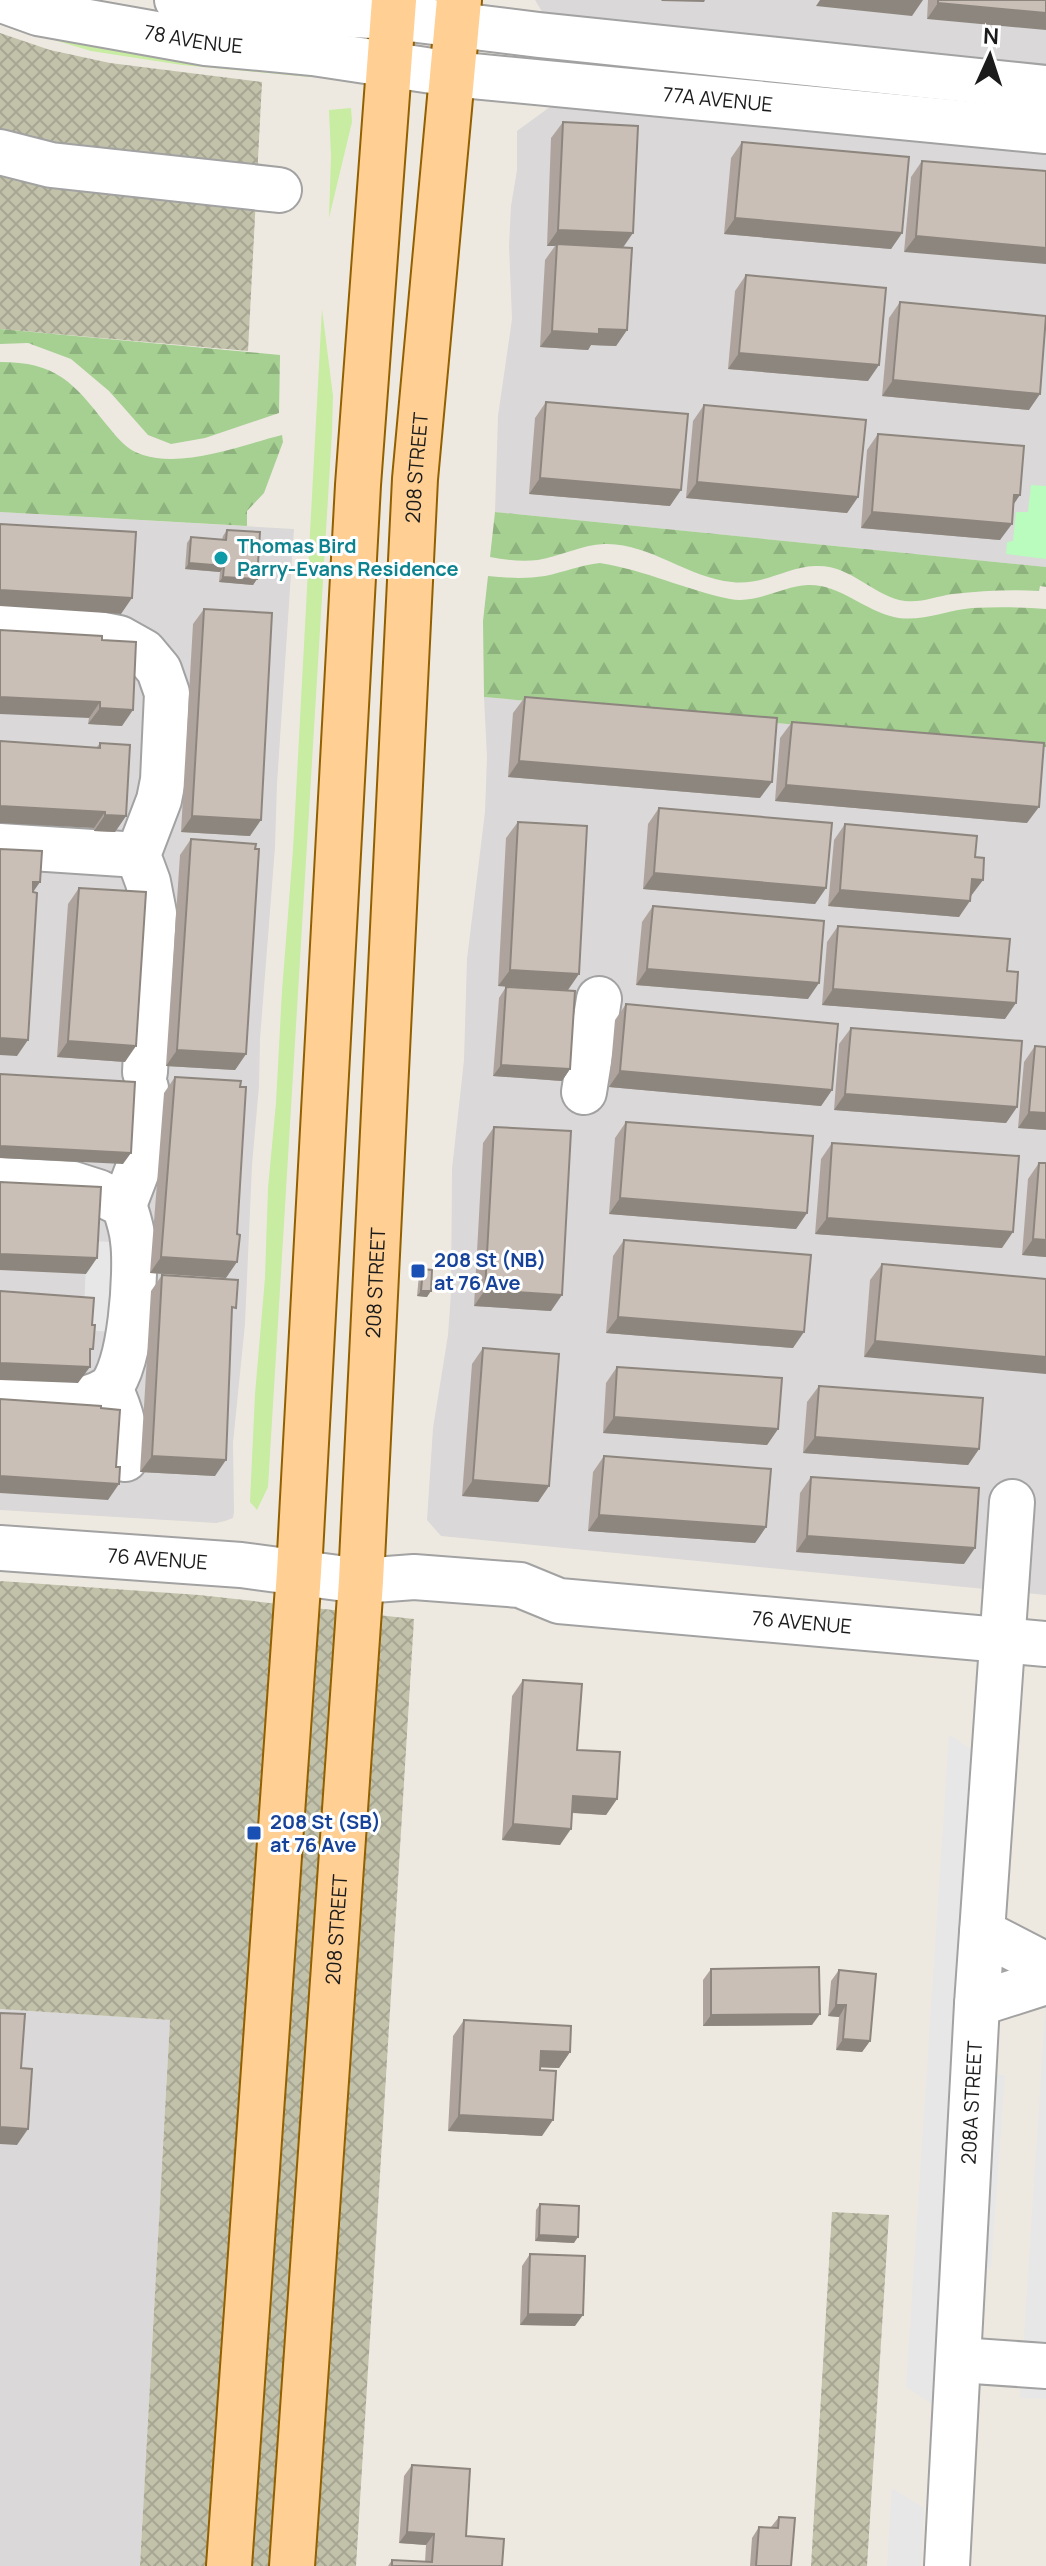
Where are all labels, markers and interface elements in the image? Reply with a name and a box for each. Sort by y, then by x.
north arrow [950,16,1030,96]
street label: 78 AVENUE [142,18,244,59]
text: N [982,21,1000,51]
street label: 77A AVENUE [662,80,774,118]
street label: 208 STREET [399,411,434,524]
place label: Thomas Bird Parry-Evans Residence [237,532,459,582]
marker: Thomas Bird Parry-Evans Residence [212,549,230,567]
street label: 208 STREET [359,1227,391,1339]
place label: 208 St (NB) at 76 Ave [434,1246,546,1296]
marker: 208 St (NB) at 76 Ave [409,1262,427,1280]
street label: 76 AVENUE [107,1542,209,1576]
street label: 76 AVENUE [751,1604,853,1640]
place label: 208 St (SB) at 76 Ave [270,1808,381,1858]
marker: 208 St (SB) at 76 Ave [245,1824,263,1842]
street label: 208 STREET [319,1873,353,1986]
street label: 208A STREET [954,2040,988,2165]

